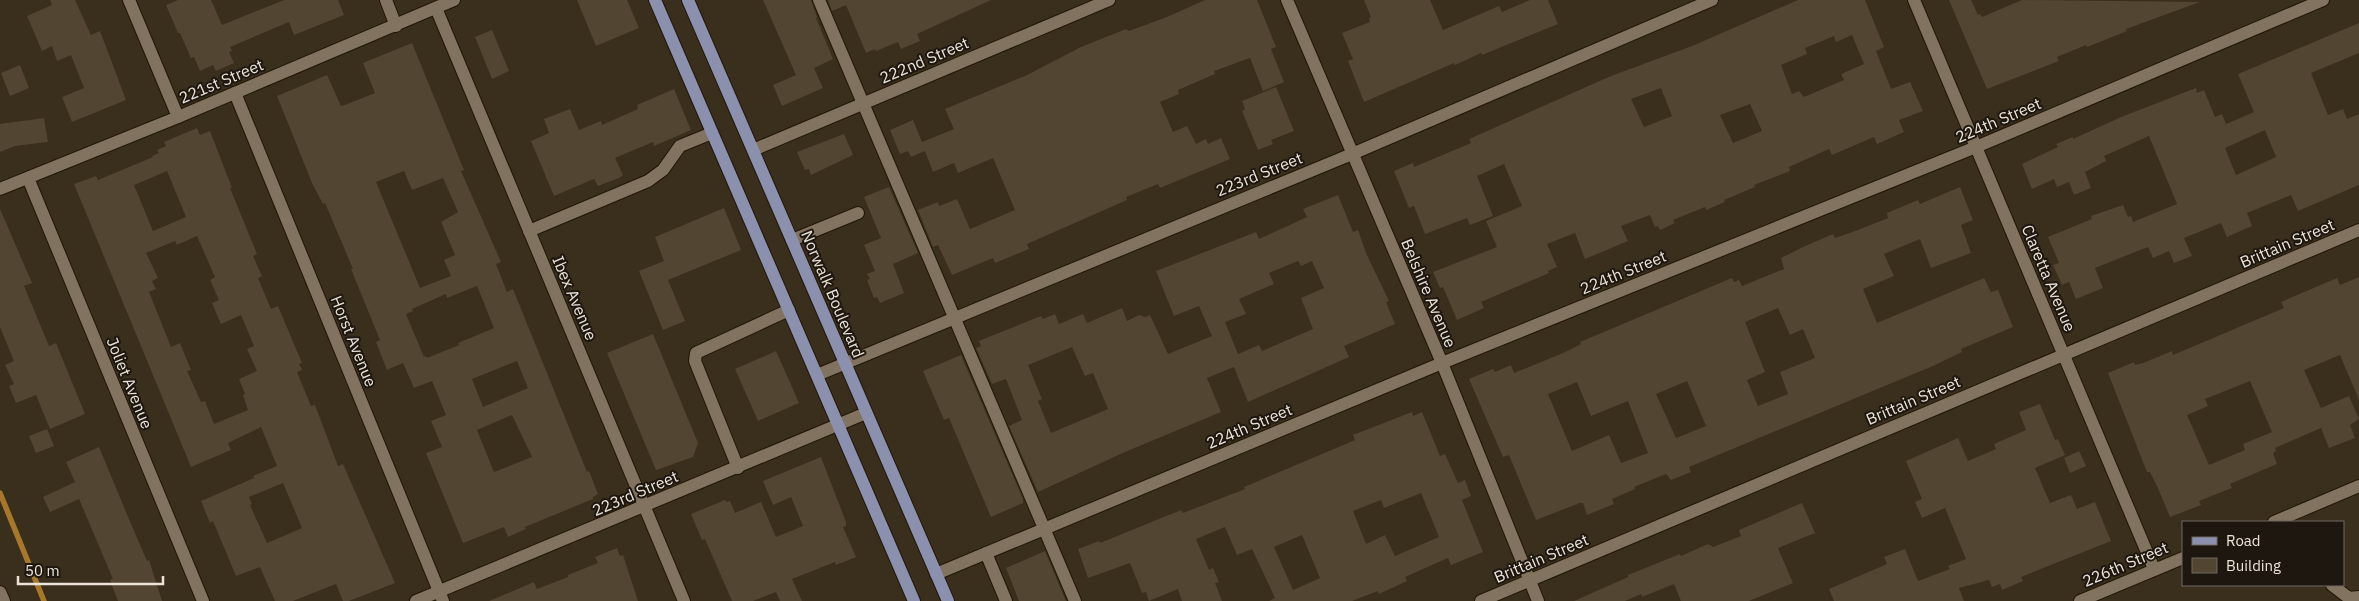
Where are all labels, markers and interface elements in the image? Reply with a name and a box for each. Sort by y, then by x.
street label: 222nd Street [876,32,972,88]
street label: 221st Street [176,54,266,108]
street label: 224th Street [1952,93,2044,147]
street label: 223rd Street [1213,148,1305,200]
street label: Brittain Street [2237,214,2337,272]
street label: Claretta Avenue [2017,222,2081,335]
street label: Norwalk Boulevard [797,227,869,361]
street label: Belshire Avenue [1397,236,1461,351]
street label: 224th Street [1577,246,1669,298]
street label: Ibex Avenue [548,253,602,343]
street label: Horst Avenue [327,292,381,390]
street label: Joliet Avenue [103,334,158,432]
street label: Brittain Street [1863,371,1963,429]
street label: 224th Street [1203,399,1295,453]
street label: 223rd Street [589,466,681,520]
legend [2182,521,2344,586]
street label: Brittain Street [1491,529,1591,587]
text: Road [2226,531,2261,550]
street label: 226th Street [2079,537,2171,591]
scale bar [18,554,162,586]
text: Building [2226,556,2281,575]
text: 50 m [25,561,60,580]

